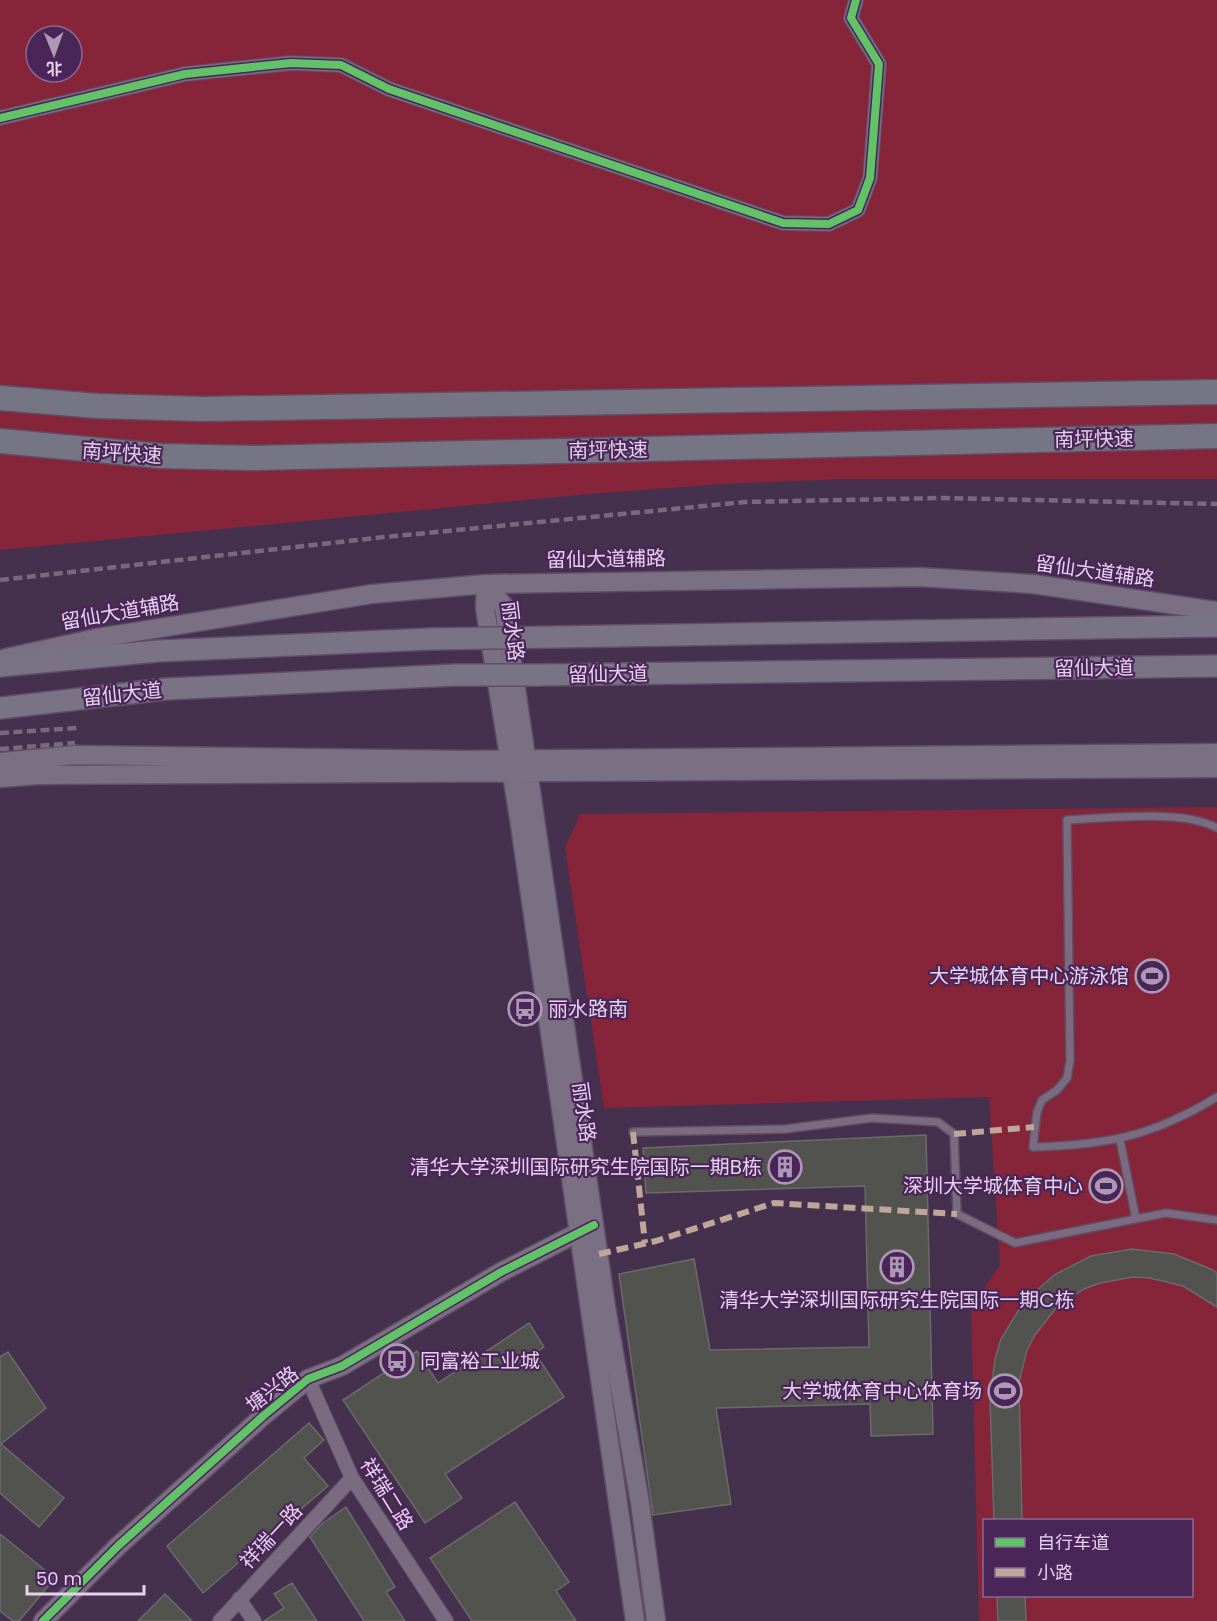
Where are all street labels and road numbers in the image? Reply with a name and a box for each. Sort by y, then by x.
street label: 南坪快速 [1054,424,1134,454]
street label: 南坪快速 [568,435,648,465]
street label: 南坪快速 [81,436,163,470]
street label: 留仙大道辅路 [546,544,666,574]
street label: 留仙大道辅路 [1034,549,1156,593]
street label: 留仙大道辅路 [58,588,182,636]
street label: 丽水路 [495,600,531,662]
street label: 留仙大道 [1054,653,1134,683]
street label: 留仙大道 [568,659,648,689]
street label: 留仙大道 [81,676,163,712]
street label: 丽水路 [566,1080,602,1144]
street label: 塘兴路 [240,1359,304,1419]
street label: 祥瑞二路 [354,1453,420,1535]
street label: 祥瑞一路 [233,1497,309,1575]

